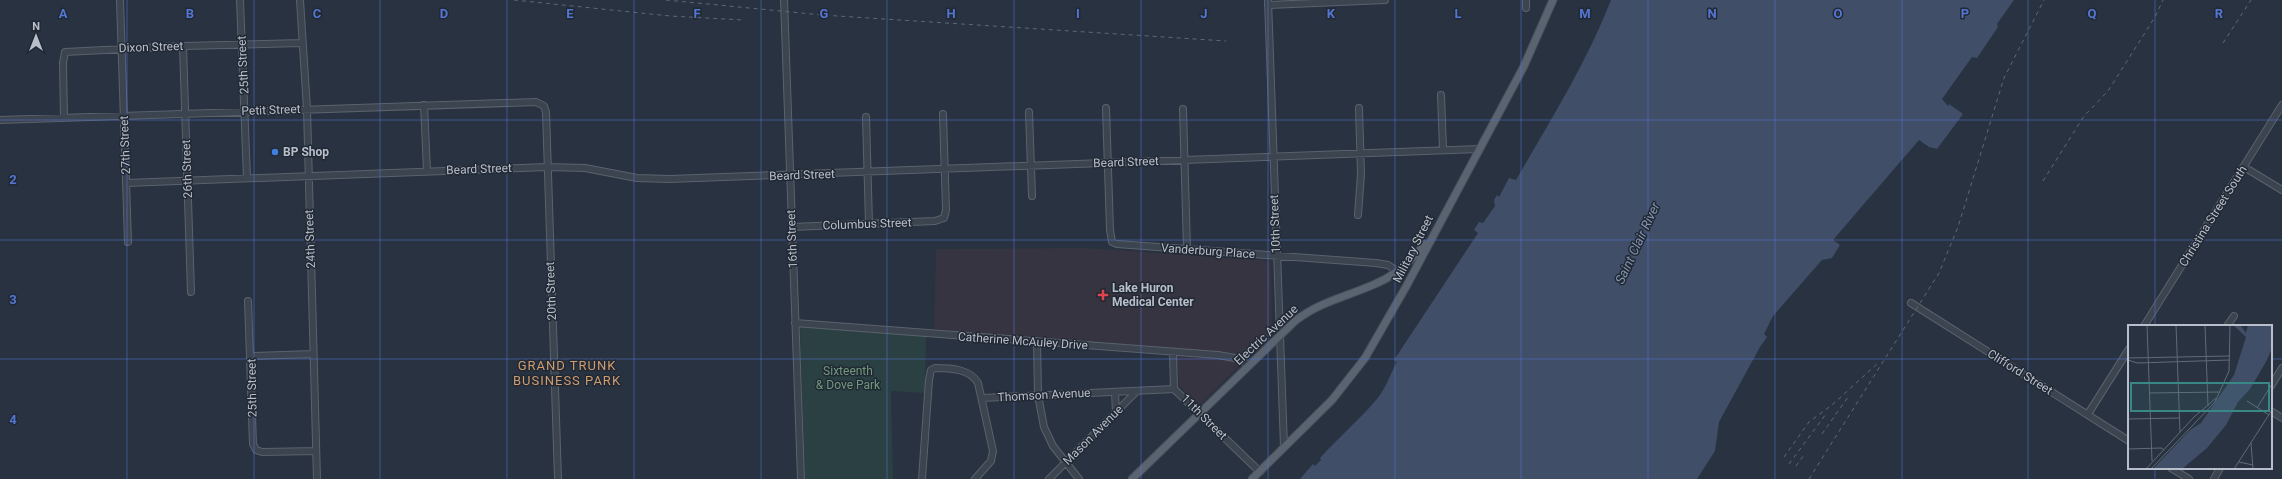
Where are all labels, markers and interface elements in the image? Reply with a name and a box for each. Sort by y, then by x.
text: A [59,6,68,21]
text: B [186,6,194,21]
text: C [313,6,322,21]
text: D [440,6,448,21]
text: E [566,6,574,21]
text: F [693,6,701,21]
text: G [820,6,829,21]
text: H [946,6,956,21]
text: I [1076,6,1080,21]
text: J [1200,6,1208,21]
text: K [1327,6,1336,21]
text: L [1454,6,1462,21]
text: M [1579,6,1591,21]
text: N [1707,6,1717,21]
text: O [1834,6,1843,21]
text: P [1961,6,1969,21]
text: Q [2088,6,2097,21]
text: R [2215,6,2224,21]
north arrow [16,16,56,56]
text: N [32,20,40,33]
street label: 25th Street [234,35,252,95]
street label: Dixon Street [118,39,184,55]
street label: Petit Street [241,102,301,118]
street label: 27th Street [117,115,133,175]
street label: 26th Street [179,139,195,199]
place label: BP Shop [283,145,329,159]
marker: BP Shop [270,147,280,157]
street label: Beard Street [1093,154,1159,170]
street label: Beard Street [446,161,512,177]
street label: Christina Street South [2176,163,2250,269]
street label: Beard Street [769,167,835,183]
text: 2 [9,172,17,187]
street label: 10th Street [1267,194,1283,254]
water label: Saint Clair River [1612,199,1663,286]
street label: 24th Street [302,209,318,269]
street label: 16th Street [784,209,800,269]
street label: Military Street [1390,213,1436,285]
street label: Columbus Street [822,215,912,233]
street label: Vanderburg Place [1160,241,1256,261]
street label: 20th Street [543,261,559,321]
place label: Lake Huron Medical Center [1112,281,1194,309]
marker: Lake Huron Medical Center [1097,289,1109,301]
text: 3 [9,292,17,307]
street label: Electric Avenue [1231,302,1301,368]
inset map [2128,325,2272,469]
street label: Catherine McAuley Drive [958,329,1088,353]
street label: Clifford Street [1985,346,2055,398]
street label: 25th Street [244,358,260,417]
district label: GRAND TRUNK BUSINESS PARK [513,358,621,388]
park label: Sixteenth & Dove Park [816,364,881,392]
street label: Thomson Avenue [997,386,1091,404]
street label: 11th Street [1178,391,1230,443]
street label: Mason Avenue [1060,402,1126,468]
text: 4 [9,412,17,427]

